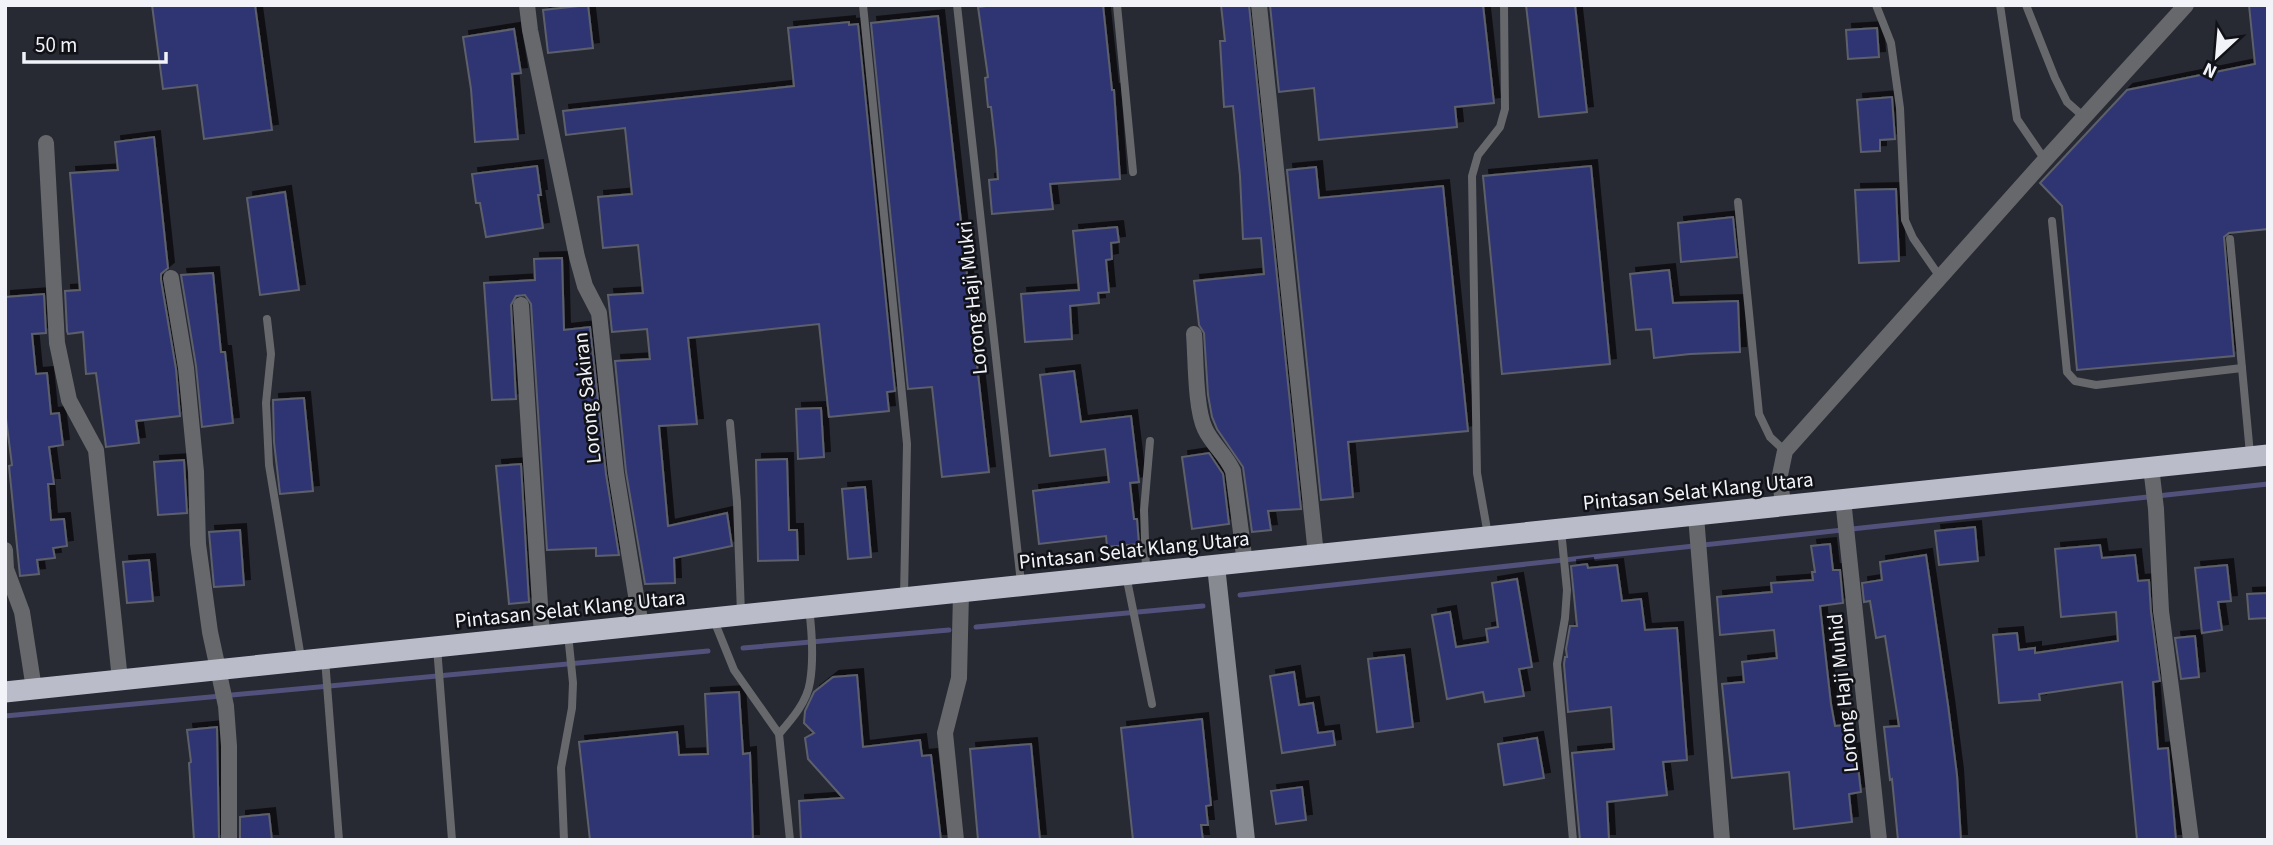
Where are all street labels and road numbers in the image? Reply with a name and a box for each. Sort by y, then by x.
street label: Lorong Haji Mukri [949,220,995,376]
street label: Lorong Sakiran [565,331,609,465]
street label: Pintasan Selat Klang Utara [1581,464,1815,518]
street label: Pintasan Selat Klang Utara [1017,523,1251,577]
street label: Pintasan Selat Klang Utara [453,582,687,636]
street label: Lorong Haji Muhid [1820,612,1866,774]

